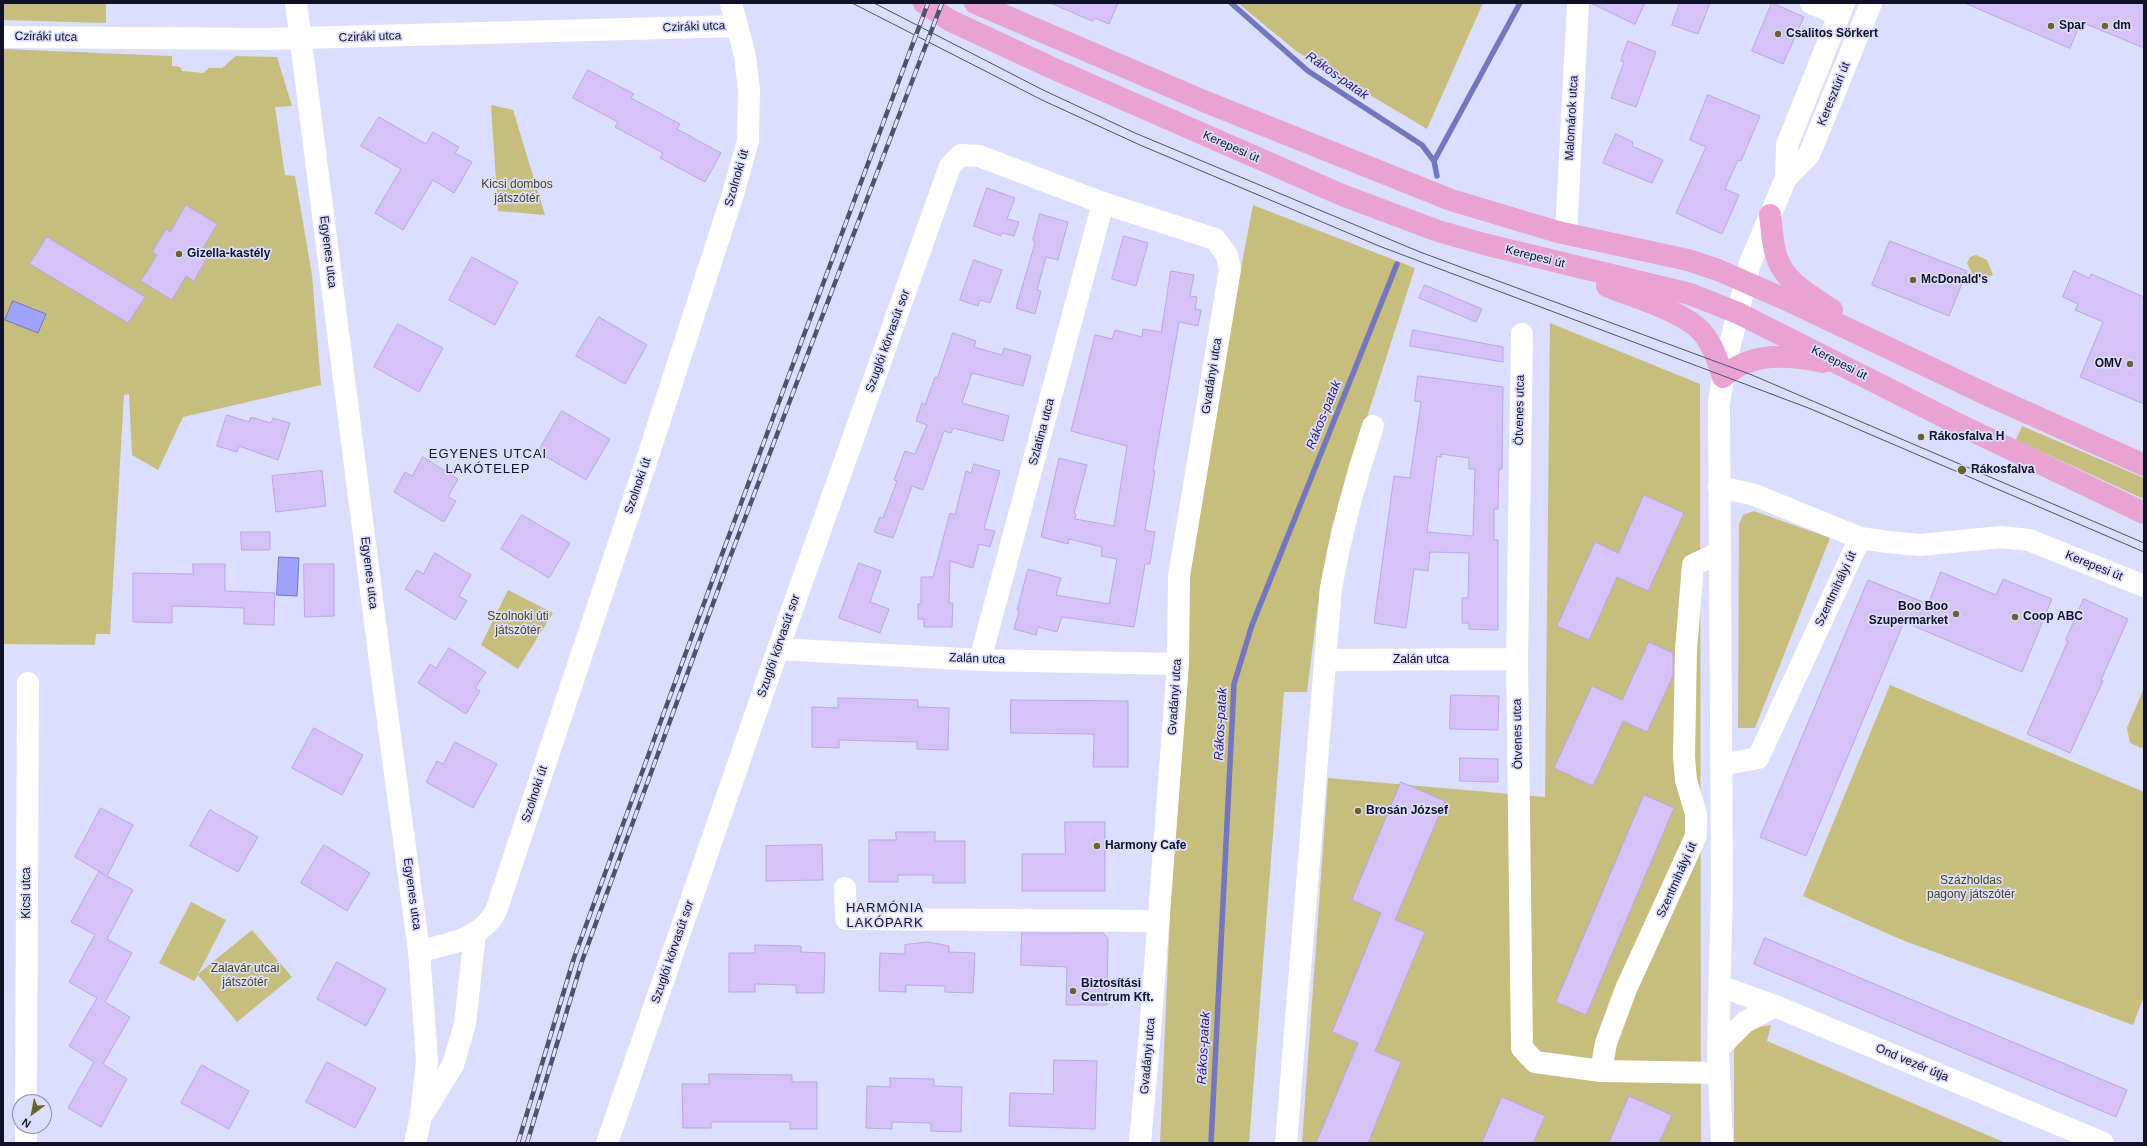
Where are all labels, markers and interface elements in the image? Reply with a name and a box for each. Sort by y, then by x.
street label: Cziráki utca [662,19,726,35]
place label: Spar [2059,19,2086,33]
place label: dm [2113,19,2131,33]
marker: Spar [2046,21,2056,31]
marker: dm [2100,21,2110,31]
place label: Csalitos Sörkert [1786,27,1878,41]
street label: Cziráki utca [15,29,77,45]
street label: Cziráki utca [338,29,402,45]
marker: Csalitos Sörkert [1773,29,1783,39]
water label: Rákos-patak [1303,49,1371,103]
street label: Keresztúri út [1815,60,1853,128]
street label: Malomárok utca [1563,75,1581,161]
street label: Kerepesi út [1200,128,1262,166]
street label: Szolnoki út [722,148,752,208]
park label: Kicsi dombos játszótér [481,178,553,206]
street label: Egyenes utca [316,215,340,289]
street label: Kerepesi út [1504,243,1566,271]
place label: Gizella-kastély [187,247,270,261]
marker: Gizella-kastély [174,249,184,259]
place label: McDonald's [1921,273,1988,287]
marker: McDonald's [1908,275,1918,285]
street label: Szuglói körvasút sor [863,288,913,394]
street label: Gvadányi utca [1199,337,1225,415]
street label: Kerepesi út [1809,343,1869,383]
place label: OMV [2095,357,2122,371]
marker: OMV [2125,359,2135,369]
street label: Ötvenes utca [1512,375,1528,445]
water label: Rákos-patak [1303,378,1345,452]
street label: Szlatina utca [1026,397,1058,467]
place label: Rákosfalva H [1929,430,2004,444]
marker: Rákosfalva H [1916,432,1926,442]
district label: EGYENES UTCAI LAKÓTELEP [429,446,547,477]
street label: Szolnoki út [622,456,654,516]
place label: Rákosfalva [1971,463,2034,477]
marker: Rákosfalva [1956,464,1968,476]
street label: Egyenes utca [357,536,381,610]
street label: Kerepesi út [2063,548,2125,584]
street label: Szentmihályi út [1812,549,1860,629]
street label: Szuglói körvasút sor [755,593,803,699]
place label: Boo Boo Szupermarket [1869,600,1948,628]
marker: Boo Boo Szupermarket [1951,609,1961,619]
park label: Szolnoki úti játszótér [487,610,549,638]
place label: Coop ABC [2023,610,2083,624]
marker: Coop ABC [2010,612,2020,622]
street label: Zalán utca [949,651,1005,667]
street label: Zalán utca [1393,653,1449,667]
street label: Gvadányi utca [1165,658,1185,736]
water label: Rákos-patak [1211,687,1231,761]
street label: Ötvenes utca [1510,699,1526,769]
street label: Szolnoki út [519,764,551,824]
place label: Brosán József [1366,804,1448,818]
marker: Brosán József [1353,806,1363,816]
place label: Harmony Cafe [1105,839,1186,853]
street label: Szentmihályi út [1654,840,1700,920]
marker: Harmony Cafe [1092,841,1102,851]
street label: Egyenes utca [400,857,424,931]
street label: Kicsi utca [20,867,34,919]
park label: Százholdas pagony játszótér [1927,874,2015,902]
street label: Szuglói körvasút sor [649,899,697,1005]
district label: HARMÓNIA LAKÓPARK [846,900,924,931]
park label: Zalavár utcai játszótér [211,962,279,990]
place label: Biztosítási Centrum Kft. [1081,977,1154,1005]
marker: Biztosítási Centrum Kft. [1068,986,1078,996]
water label: Rákos-patak [1194,1011,1214,1085]
street label: Gvadányi utca [1137,1017,1159,1095]
street label: Ond vezér útja [1873,1041,1951,1085]
north arrow [12,1094,52,1134]
text: N [20,1116,33,1131]

